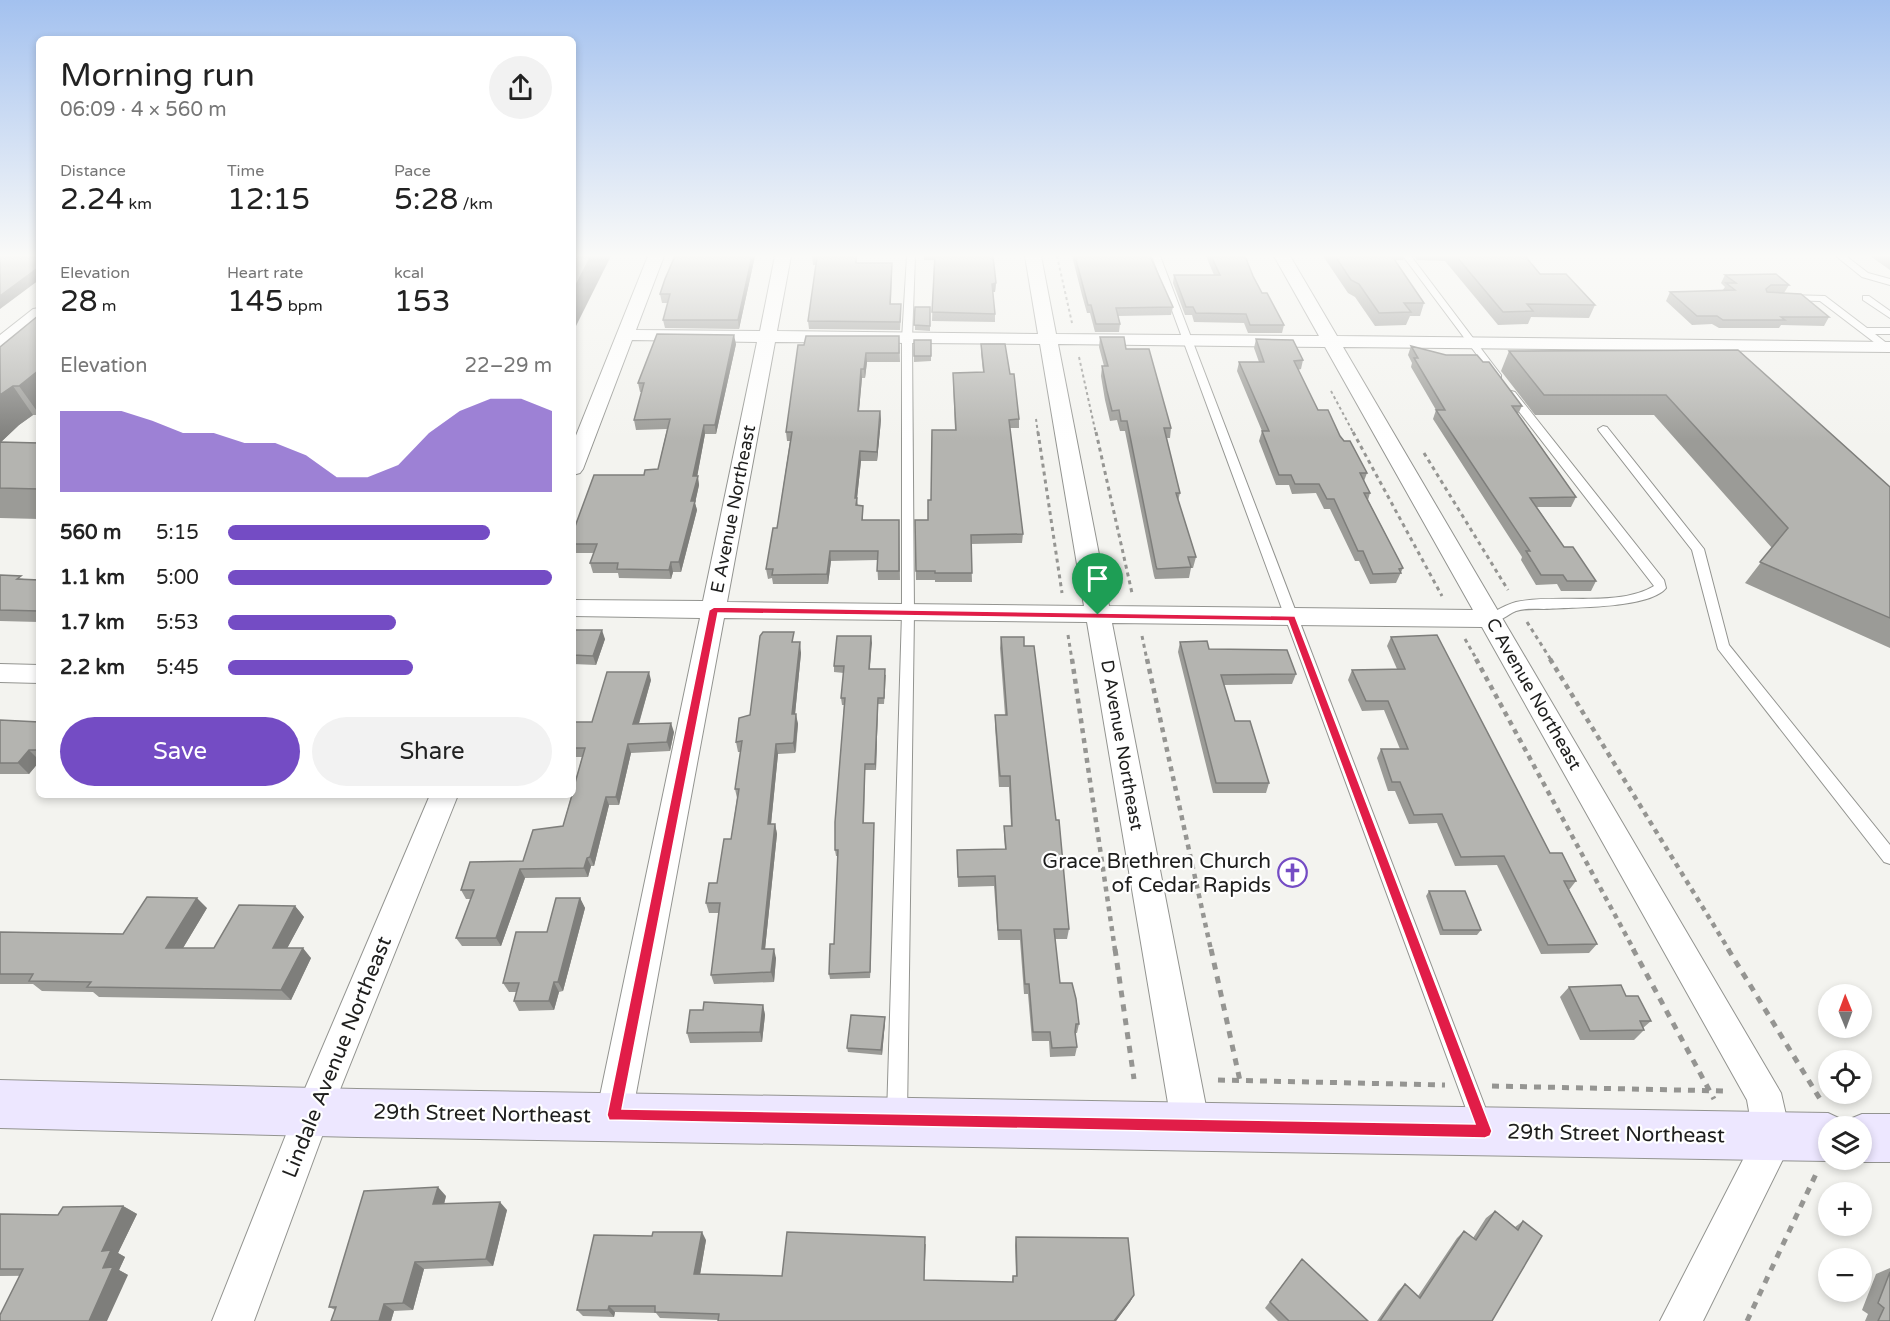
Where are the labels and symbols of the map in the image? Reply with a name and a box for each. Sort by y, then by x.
street label: E Avenue Northeast [706,423,760,595]
pin [1072,553,1123,615]
street label: C Avenue Northeast [1481,614,1587,774]
street label: D Avenue Northeast [1096,658,1148,832]
place label: Grace Brethren Church of Cedar Rapids [1042,849,1271,898]
church icon: Grace Brethren Church of Cedar Rapids [1276,857,1308,889]
street label: Lindale Avenue Northeast [277,933,397,1181]
north arrow [1818,984,1872,1038]
street label: 29th Street Northeast [373,1100,591,1128]
street label: 29th Street Northeast [1507,1120,1725,1148]

